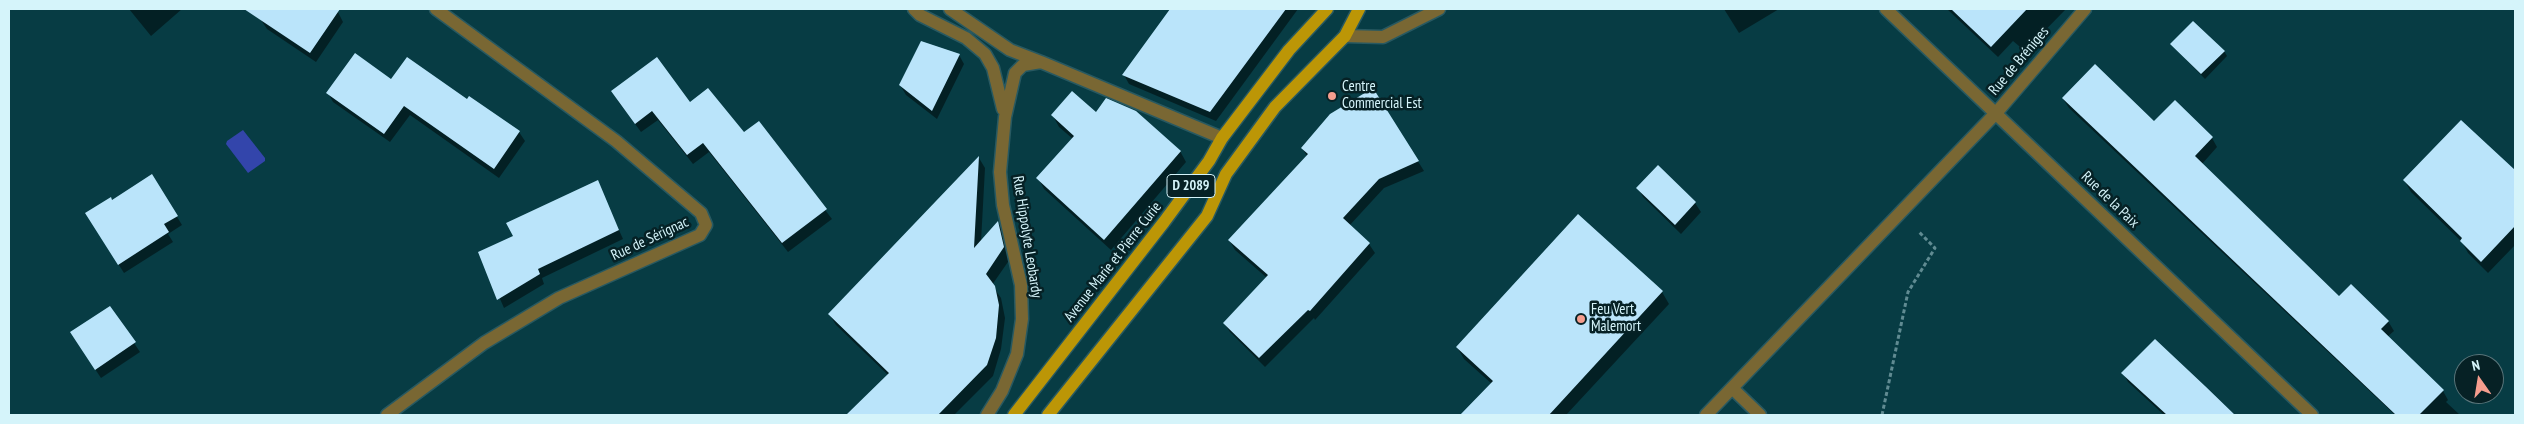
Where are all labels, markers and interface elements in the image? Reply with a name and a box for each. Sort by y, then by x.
street label: Rue de Bréniges [1985,23,2053,99]
place label: Centre Commercial Est [1342,78,1422,113]
marker: Centre Commercial Est [1326,90,1338,102]
street label: Rue de la Paix [2077,168,2143,232]
street label: Rue Hippolyte Leobardy [1008,175,1046,299]
road number: D 2089 [1167,175,1215,198]
street label: Avenue Marie et Pierre Curie [1061,198,1165,326]
street label: Rue de Sérignac [608,213,692,265]
place label: Feu Vert Malemort [1591,301,1641,336]
marker: Feu Vert Malemort [1575,313,1587,325]
north arrow [2454,354,2504,404]
text: N [2470,356,2482,375]

